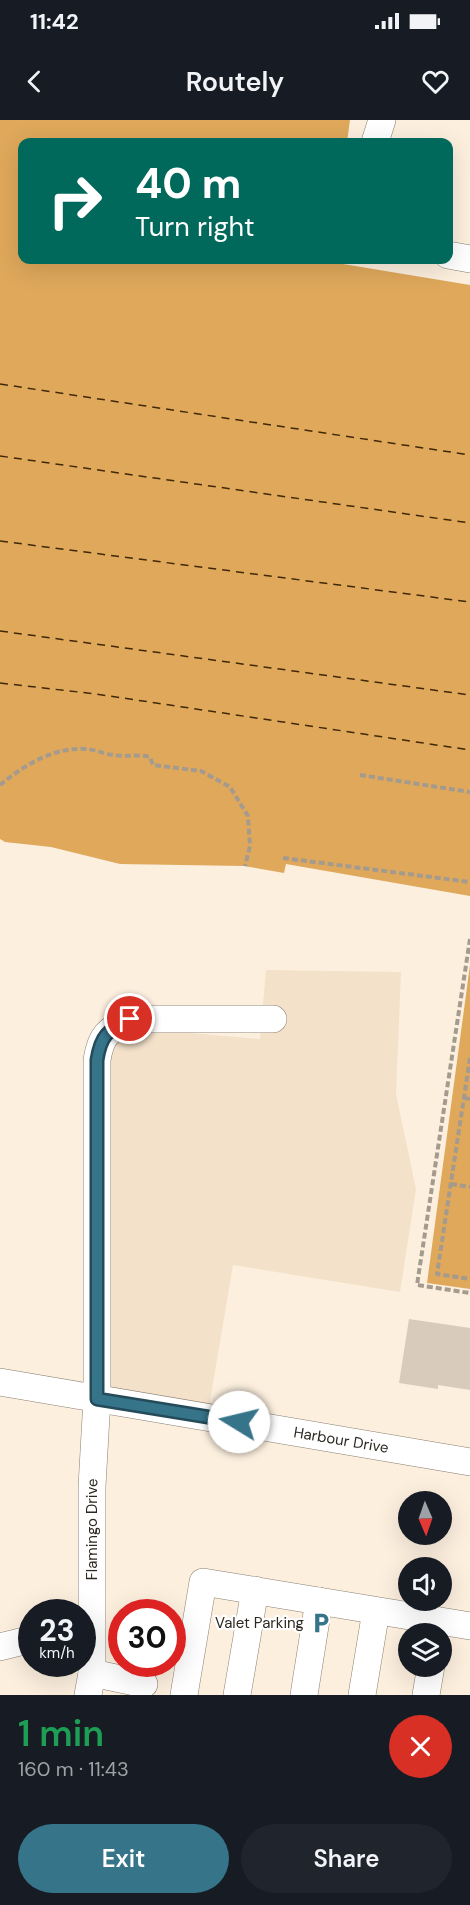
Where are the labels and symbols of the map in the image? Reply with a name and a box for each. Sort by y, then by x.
pin [104,993,155,1044]
position arrow [207,1390,271,1454]
street label: Harbour Drive [292,1422,390,1458]
street label: Flamingo Drive [82,1478,102,1580]
north arrow [398,1491,452,1545]
speed limit sign: 30 [108,1599,186,1677]
parking icon: Valet Parking [309,1611,333,1635]
place label: Valet Parking [215,1613,304,1633]

